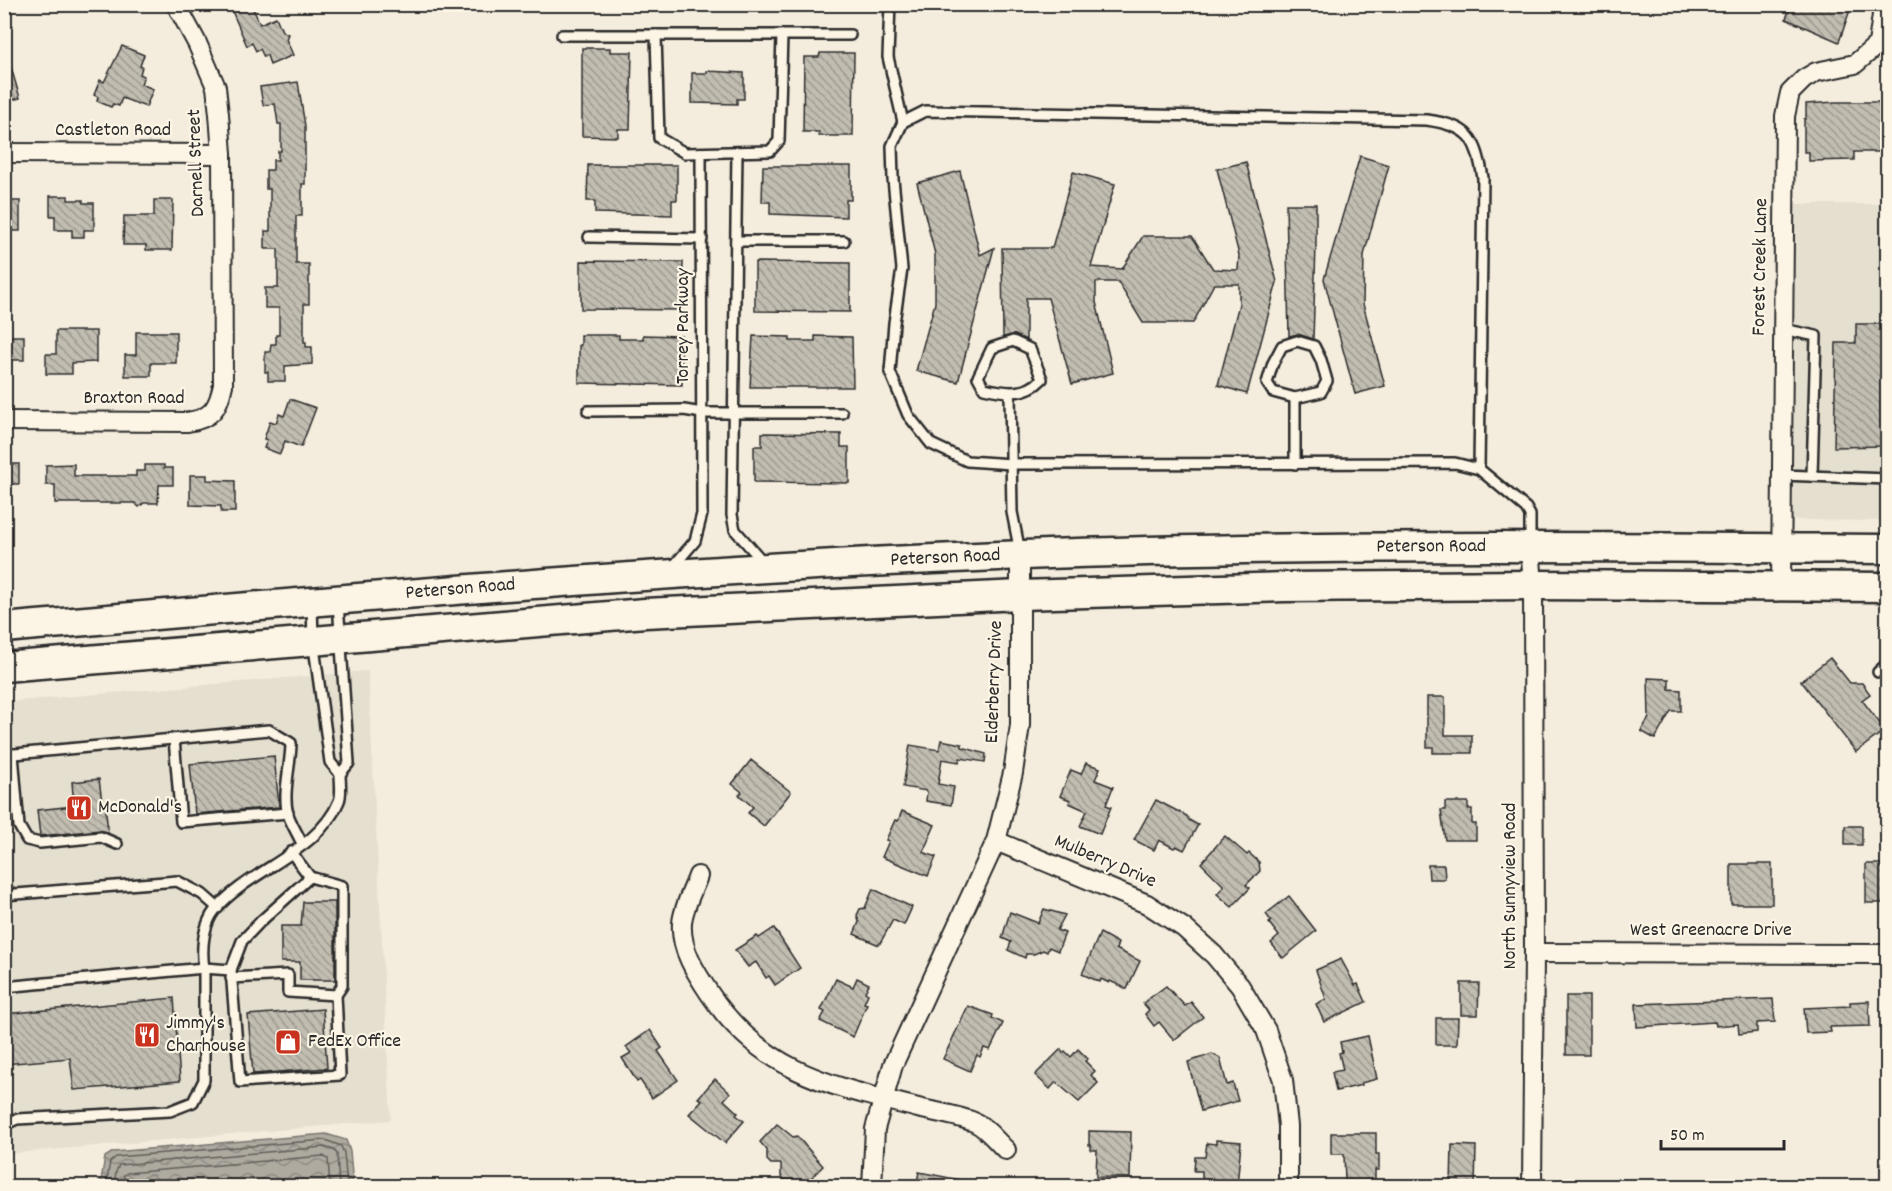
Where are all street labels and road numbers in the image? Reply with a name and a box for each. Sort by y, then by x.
street label: Darnell Street [181,109,213,217]
street label: Castleton Road [55,117,171,145]
street label: Forest Creek Lane [1746,198,1776,336]
street label: Torrey Parkway [670,267,698,384]
street label: Braxton Road [83,385,185,413]
street label: Peterson Road [1376,533,1486,562]
street label: Peterson Road [890,542,1001,575]
street label: Peterson Road [404,571,516,608]
street label: Elderberry Drive [979,620,1011,744]
street label: North Sunnyview Road [1497,803,1525,970]
street label: Mulberry Drive [1050,828,1161,896]
street label: West Greenacre Drive [1630,917,1792,945]

